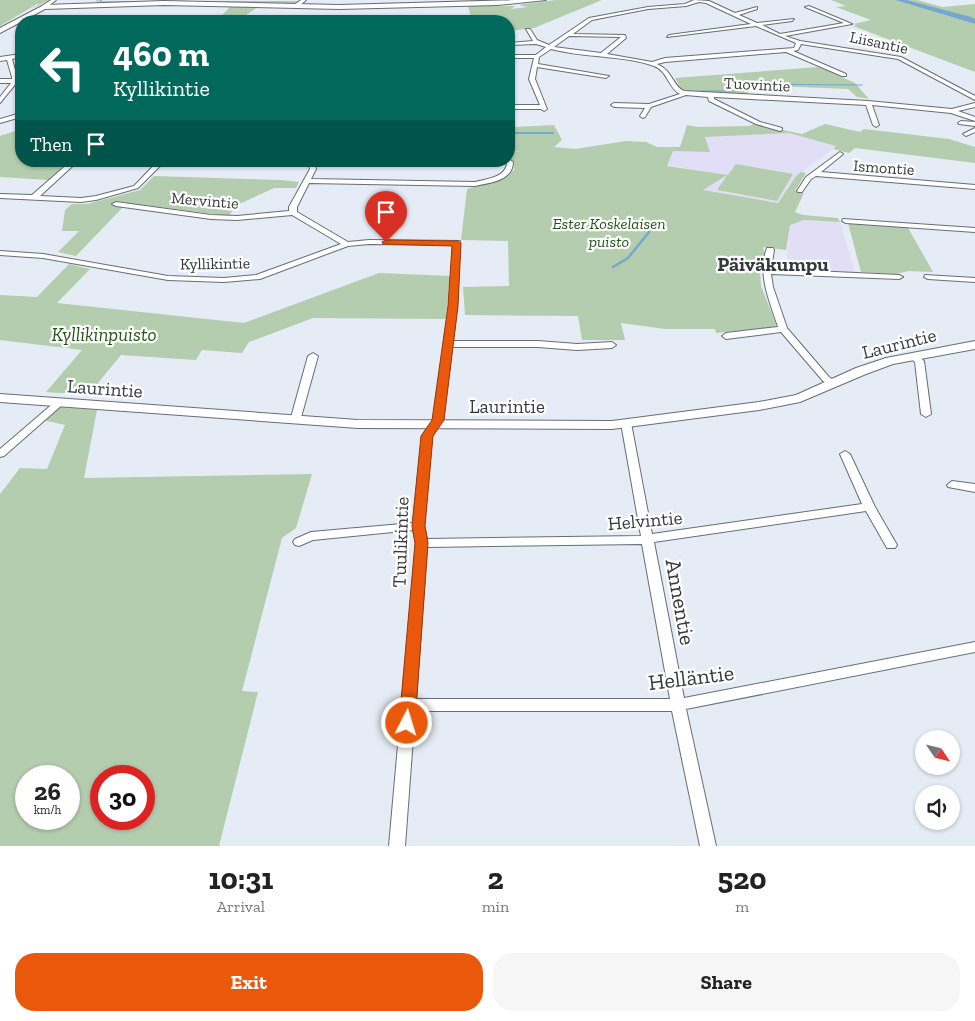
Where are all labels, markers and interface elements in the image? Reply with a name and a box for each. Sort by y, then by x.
street label: Liisantie [848,27,910,58]
text: 460 m [113,33,209,75]
icon: left [30,35,95,100]
street label: Tuovintie [723,73,791,96]
text: Kyllikintie [113,75,210,102]
icon: arrive [82,130,110,158]
text: Then [30,133,72,156]
street label: Ismontie [853,156,915,179]
street label: Mervintie [170,188,240,213]
pin [365,191,407,242]
icon: arrive [372,198,400,226]
park label: Ester Koskelaisen puisto [552,214,666,251]
district label: Päiväkumpu [717,252,829,276]
street label: Kyllikintie [180,253,250,274]
park label: Kyllikinpuisto [51,323,157,346]
street label: Laurintie [860,323,939,364]
street label: Laurintie [66,374,144,403]
street label: Laurintie [469,395,545,418]
street label: Tuulikintie [387,496,414,588]
street label: Helvintie [607,506,683,535]
street label: Annentie [660,557,701,647]
street label: Helläntie [647,659,735,696]
position arrow [380,696,432,748]
north arrow [915,730,960,775]
map controls [915,730,960,830]
speed limit sign: 30 [90,765,155,830]
text: 26 [34,776,61,806]
button: sound [915,785,960,830]
text: km/h [34,803,61,817]
text: 10:31 [208,861,273,897]
text: 2 [487,861,504,897]
text: 520 [718,861,767,897]
text: Arrival [217,897,265,916]
text: min [482,897,509,916]
text: m [735,897,749,916]
button: Exit [15,953,483,1011]
button: Share [493,953,960,1011]

